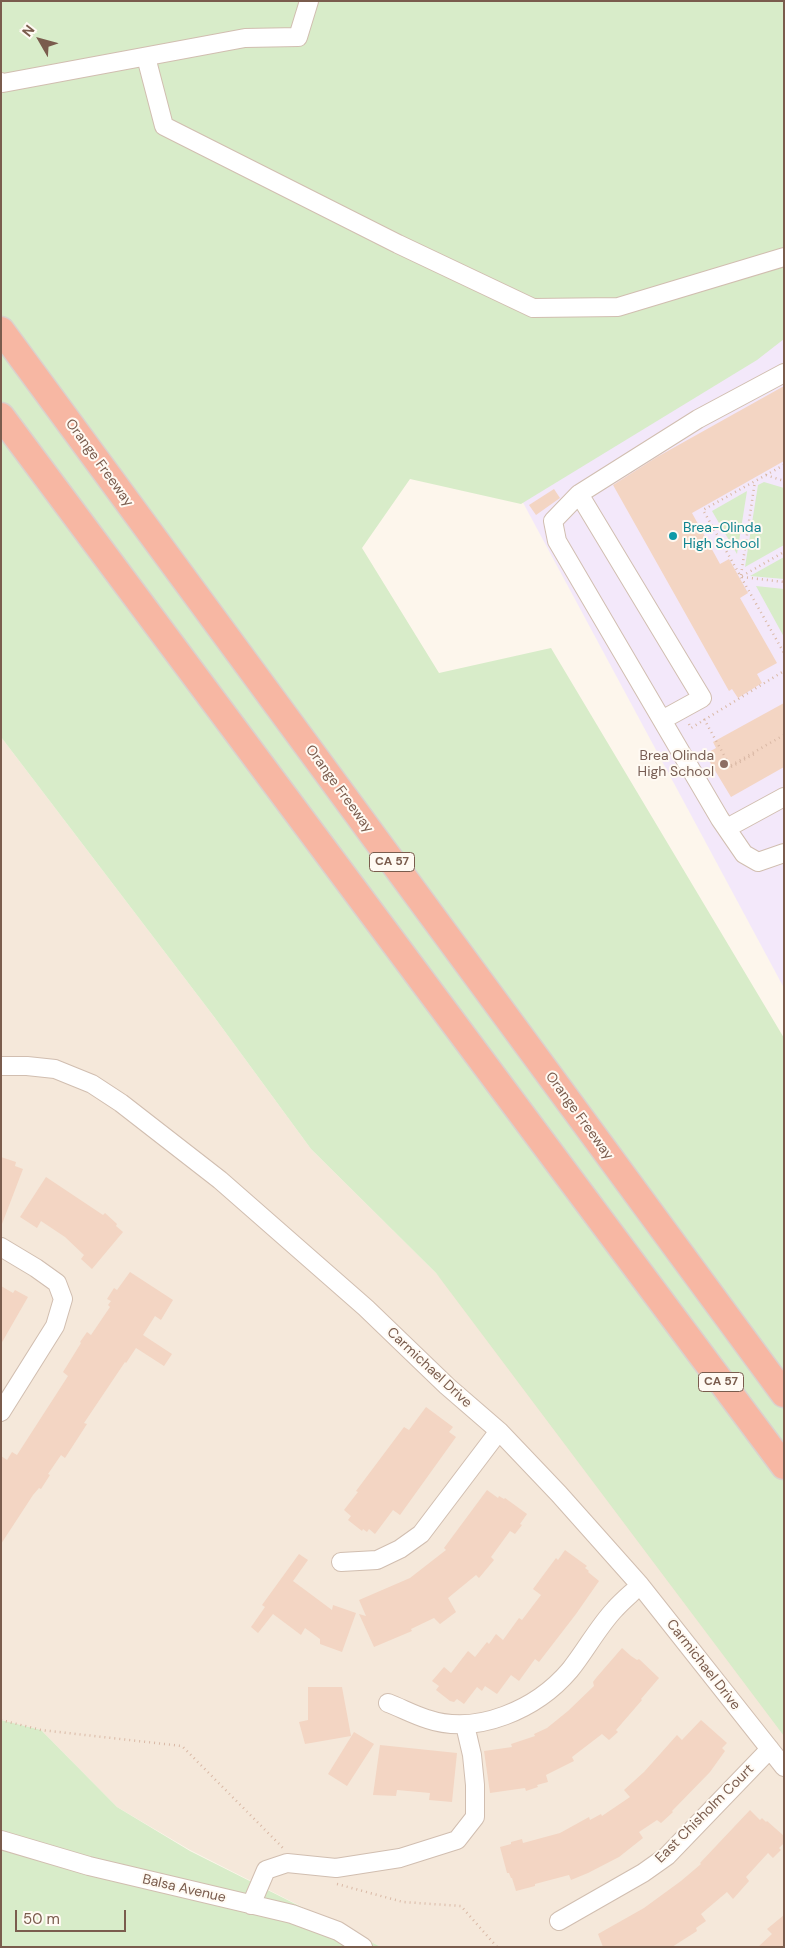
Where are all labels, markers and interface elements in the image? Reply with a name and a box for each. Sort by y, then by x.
north arrow [15,15,65,65]
text: N [18,21,38,40]
street label: Orange Freeway [61,416,137,510]
place label: Brea-Olinda High School [683,520,761,552]
marker: Brea-Olinda High School [667,530,679,542]
street label: Orange Freeway [301,742,377,836]
place label: Brea Olinda High School [638,748,714,780]
marker: Brea Olinda High School [718,758,730,770]
road number: CA 57 [370,852,414,872]
street label: Orange Freeway [541,1069,617,1163]
street label: Carmichael Drive [383,1324,475,1412]
road number: CA 57 [698,1372,744,1391]
street label: Carmichael Drive [662,1616,744,1714]
street label: East Chisholm Court [652,1761,758,1867]
street label: Balsa Avenue [141,1871,227,1907]
scale bar [18,1900,129,1932]
text: 50 m [23,1909,60,1929]

